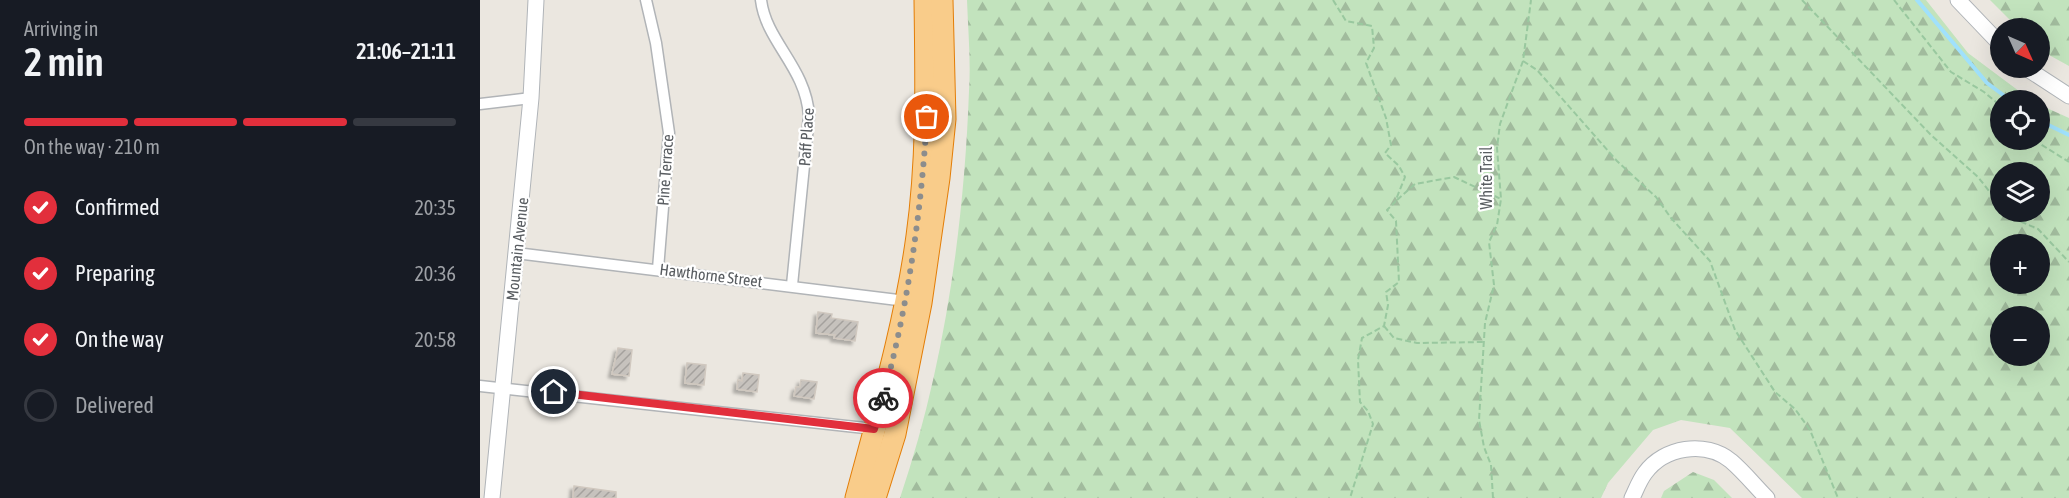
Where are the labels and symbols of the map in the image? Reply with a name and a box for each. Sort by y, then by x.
north arrow [1990,18,2050,78]
pin [901,91,952,142]
street label: Paff Place [795,107,817,167]
street label: Pine Terrace [654,134,676,206]
street label: White Trail [1477,146,1495,209]
street label: Mountain Avenue [503,196,531,302]
street label: Hawthorne Street [659,260,764,290]
pin [528,366,579,417]
courier [853,368,913,428]

